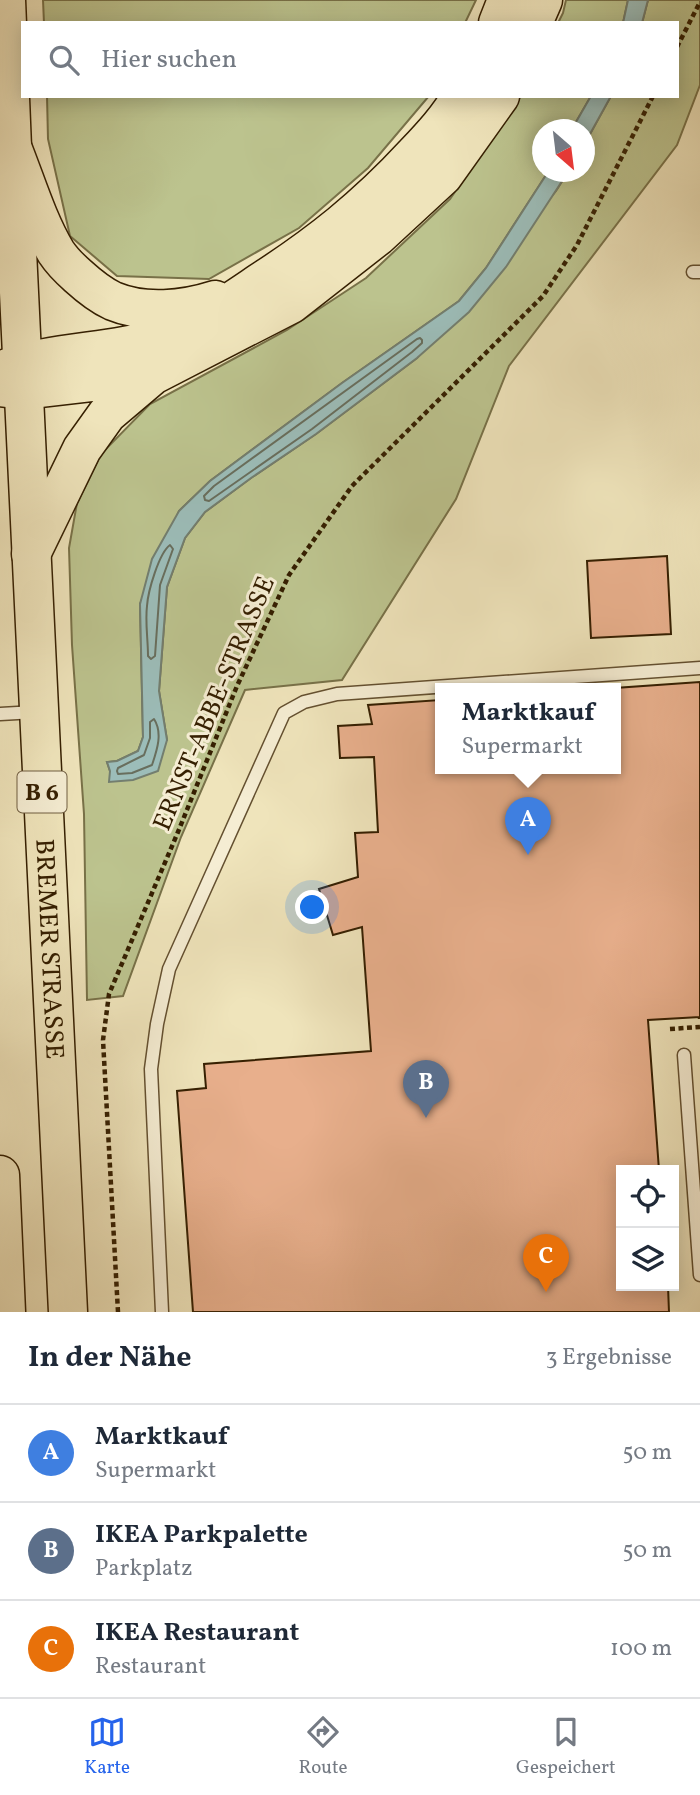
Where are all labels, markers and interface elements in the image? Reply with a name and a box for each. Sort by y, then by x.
search box [21,21,679,98]
icon: search [45,41,83,79]
text: Hier suchen [101,42,237,78]
north arrow [532,119,595,182]
street label: ERNST-ABBE-STRASSE [145,571,285,837]
popup [435,683,621,774]
text: Marktkauf [461,695,595,731]
text: Supermarkt [461,731,583,763]
road number: B 6 [18,772,66,812]
pin: A [505,797,551,855]
street label: BREMER STRASSE [25,838,72,1060]
your location [295,890,329,924]
pin: B [403,1060,449,1118]
map controls [616,1165,679,1291]
button: locate [616,1165,679,1228]
button: layers [616,1228,679,1291]
pin: C [523,1234,569,1292]
text: In der Nähe [28,1337,192,1379]
text: 3 Ergebnisse [546,1342,672,1374]
text: Marktkauf [95,1419,228,1455]
text: A [43,1437,59,1469]
text: 50 m [623,1437,672,1469]
text: Supermarkt [95,1455,216,1487]
text: IKEA Parkpalette [95,1517,308,1553]
text: B [43,1535,59,1567]
text: 50 m [623,1535,672,1567]
text: Parkplatz [95,1553,193,1585]
text: IKEA Restaurant [95,1615,299,1651]
text: C [44,1633,58,1665]
text: 100 m [610,1633,672,1665]
text: Restaurant [95,1651,206,1683]
tab: Karte [84,1713,130,1781]
tab: Route [299,1713,348,1781]
tab: Gespeichert [516,1713,616,1781]

